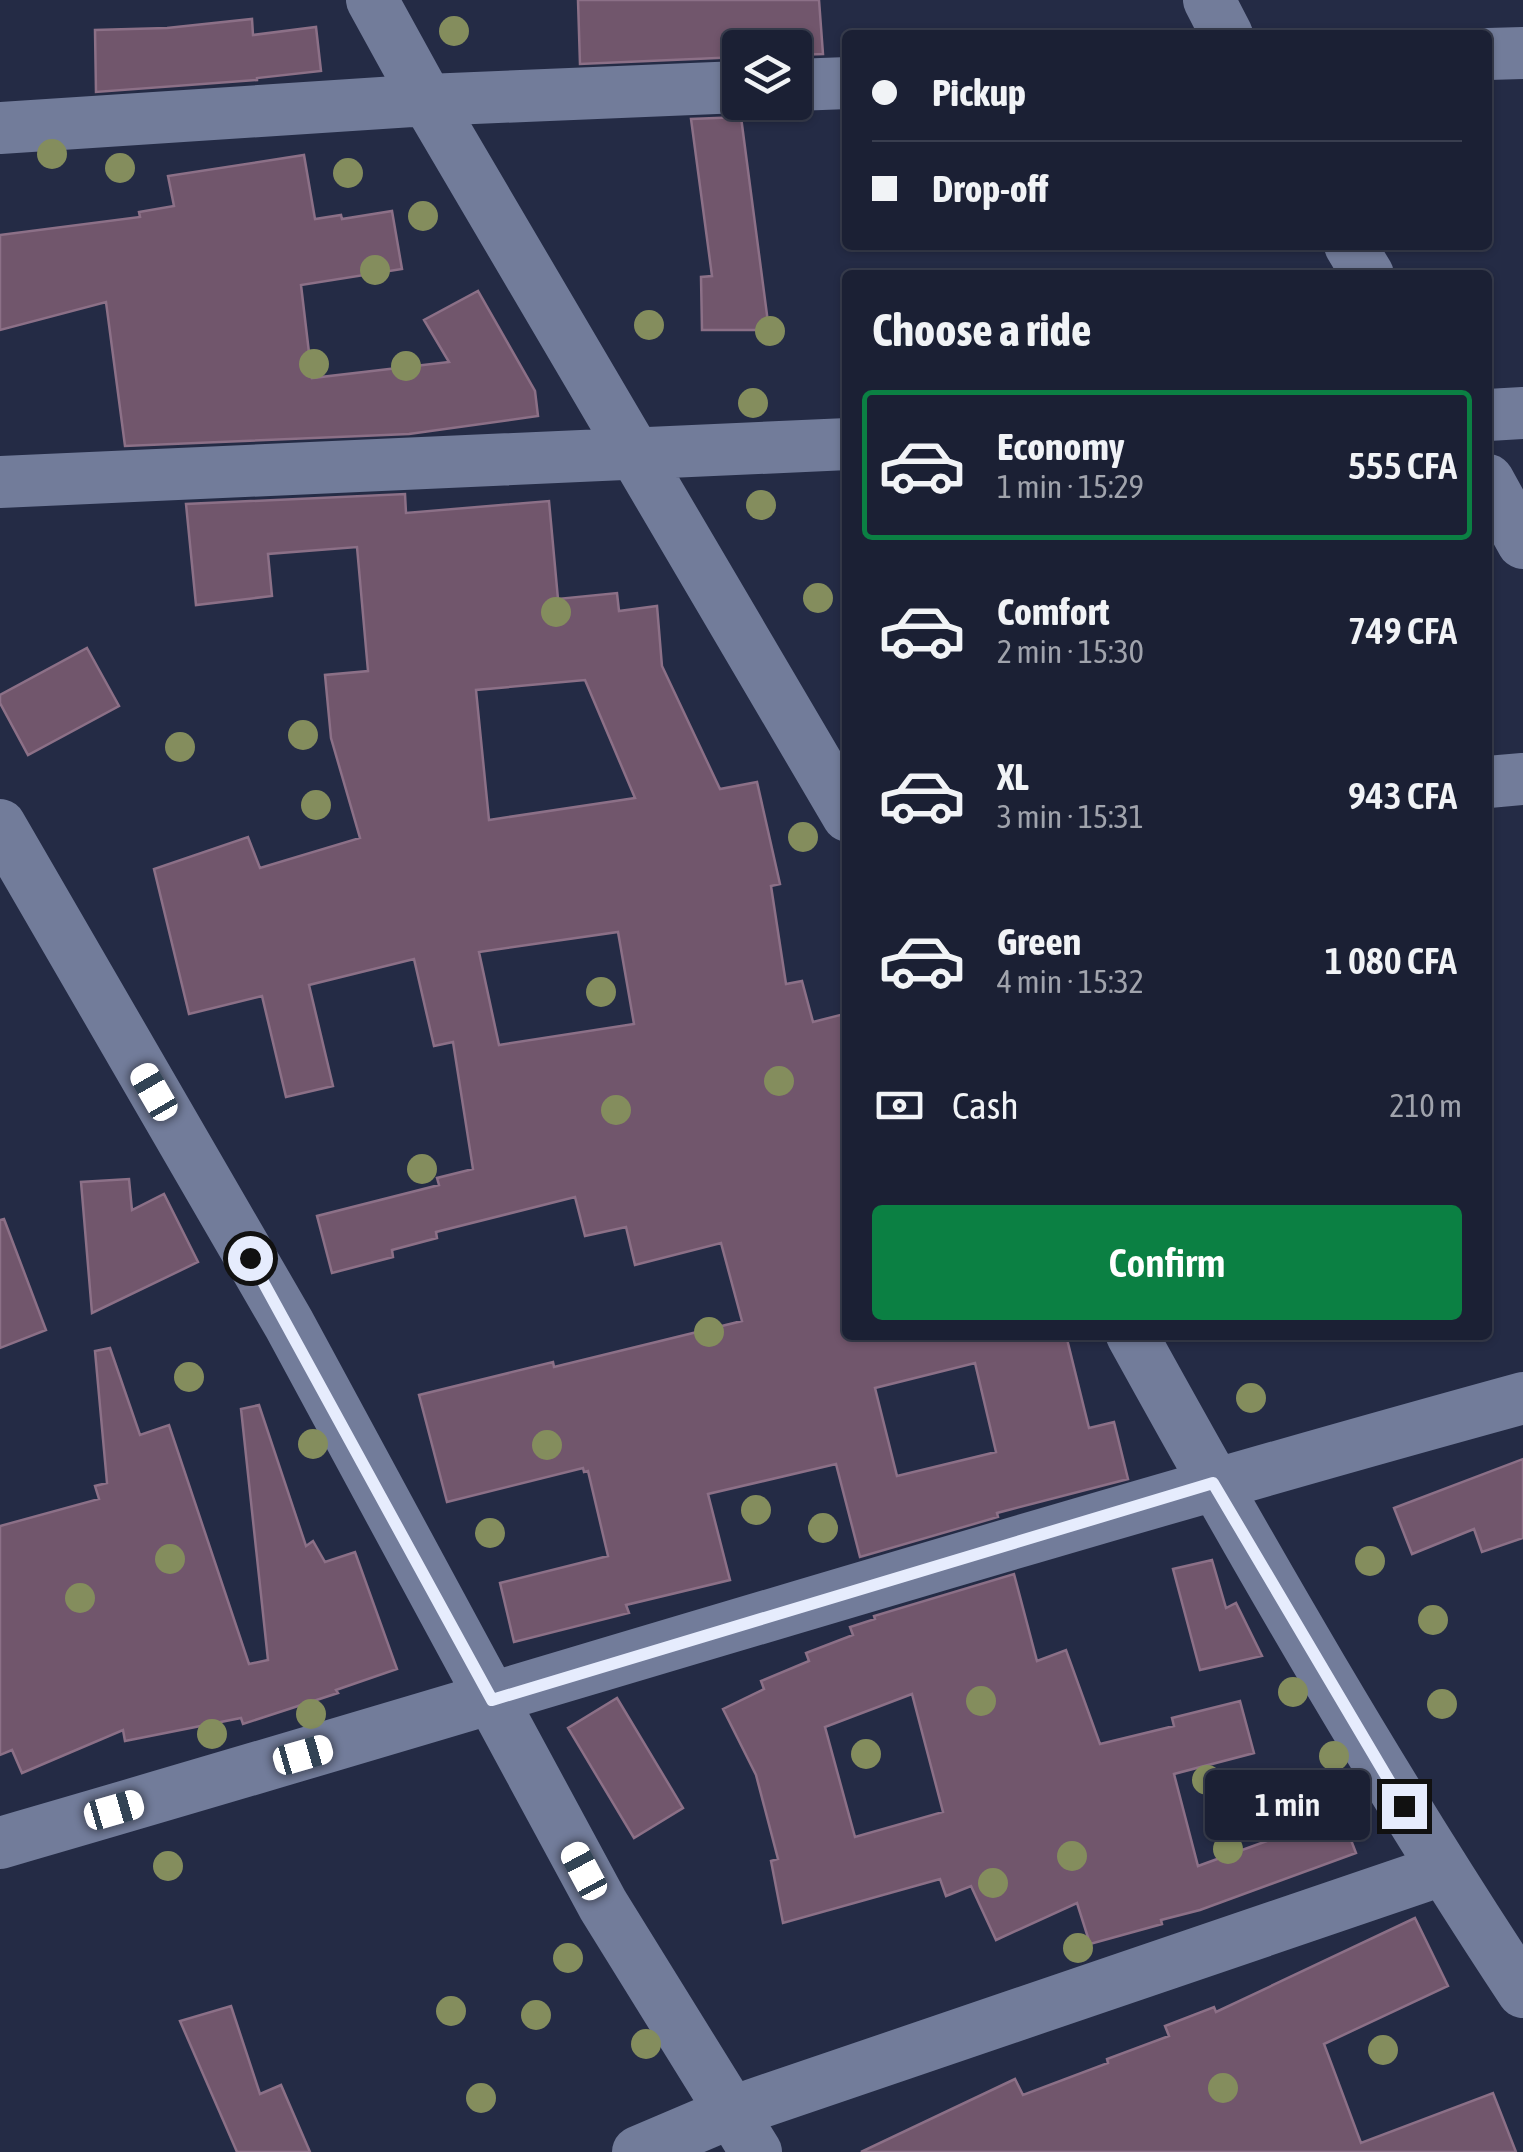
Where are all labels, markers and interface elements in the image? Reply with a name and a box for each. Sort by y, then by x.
map controls [722,30,812,120]
button: layers [722,30,812,120]
text: Pickup [932,71,1026,114]
text: Drop-off [932,167,1048,210]
text: Choose a ride [872,304,1091,356]
icon: car [877,420,967,510]
text: Economy [997,425,1124,468]
text: 555 CFA [1348,444,1457,487]
text: 1 min · 15:29 [997,468,1144,505]
icon: car [877,585,967,675]
text: Comfort [997,590,1109,633]
text: 749 CFA [1348,609,1457,652]
text: 2 min · 15:30 [997,633,1144,670]
icon: car [877,750,967,840]
text: XL [997,755,1029,798]
text: 943 CFA [1348,774,1457,817]
text: 3 min · 15:31 [997,798,1144,835]
icon: car [877,915,967,1005]
text: Green [997,920,1081,963]
text: 1 080 CFA [1325,939,1457,982]
text: 4 min · 15:32 [997,963,1144,1000]
car [126,1059,182,1125]
icon: cash [872,1078,927,1133]
text: Cash [952,1084,1019,1127]
text: 210 m [1389,1087,1462,1124]
button: Confirm [872,1205,1462,1320]
route start [228,1236,273,1281]
car [270,1732,336,1778]
callout: 1 min [1204,1771,1369,1841]
route end [1382,1784,1427,1829]
text: 1 min [1255,1786,1320,1823]
car [81,1787,147,1833]
car [557,1837,611,1905]

